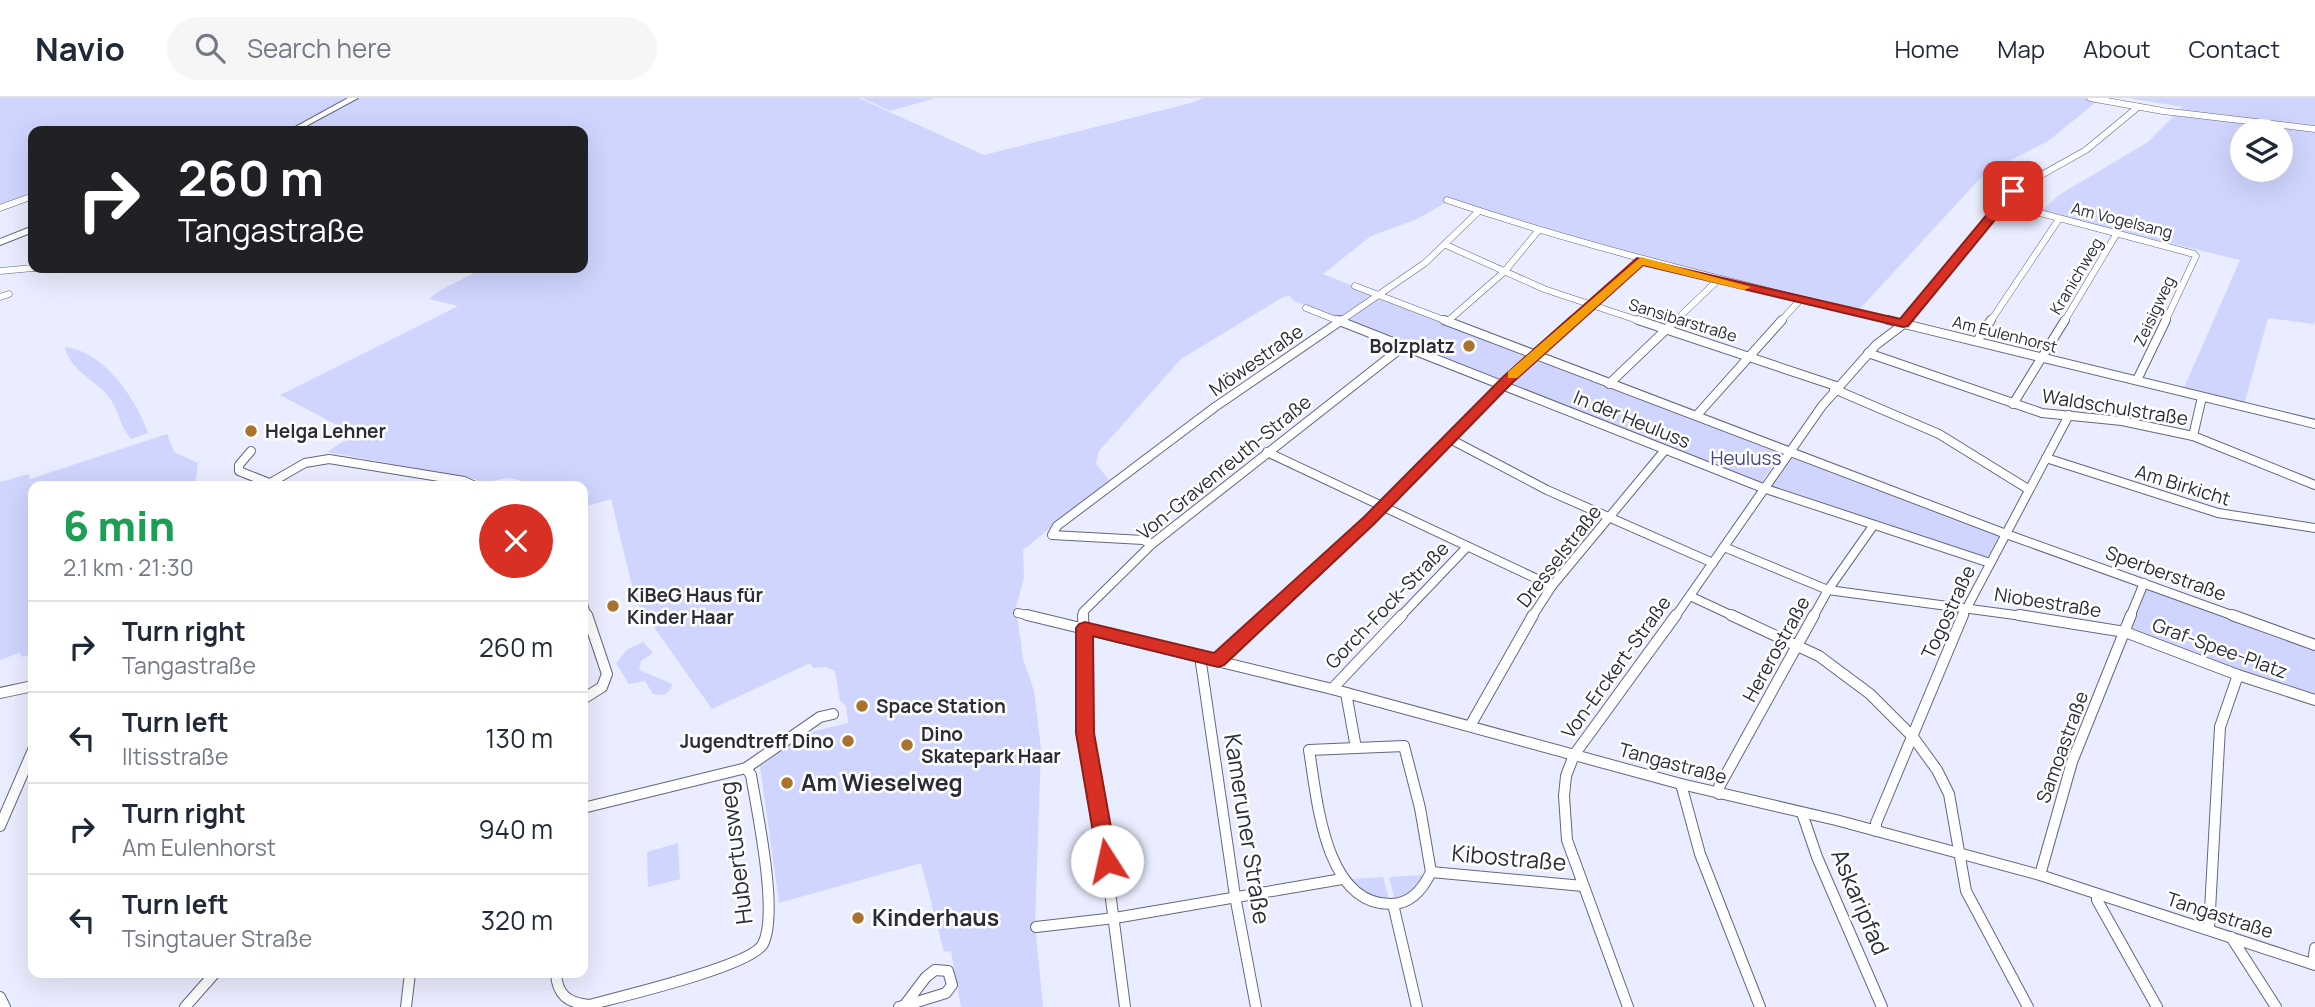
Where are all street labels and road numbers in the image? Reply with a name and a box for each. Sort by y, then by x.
street label: Am Vogelsang [2069,197,2175,243]
street label: Kranichweg [2044,233,2108,319]
street label: Zeisigweg [2128,272,2180,350]
street label: Sansibarstraße [1626,293,1740,347]
street label: Am Eulenhorst [1950,310,2060,358]
street label: Möwestraße [1204,318,1308,402]
street label: Waldschulstraße [2040,383,2190,431]
street label: In der Heuluss [1570,384,1694,454]
street label: Von-Gravenreuth-Straße [1131,389,1317,545]
street label: Am Birkicht [2132,458,2234,512]
street label: Dresselstraße [1511,499,1607,613]
street label: Gorch-Fock-Straße [1319,536,1455,674]
street label: Sperberstraße [2102,539,2230,607]
street label: Togostraße [1915,561,1981,663]
street label: Niobestraße [1993,581,2103,623]
street label: Von-Erckert-Straße [1555,590,1677,744]
street label: Hererostraße [1736,592,1816,706]
street label: Graf-Spee-Platz [2149,611,2291,685]
street label: Samoastraße [2030,687,2094,807]
street label: Kameruner Straße [1217,731,1279,926]
street label: Tangastraße [1616,736,1730,790]
street label: Hubertusweg [710,780,760,926]
street label: Kibostraße [1450,836,1568,878]
street label: Askaripfad [1824,844,1898,960]
street label: Tangastraße [2163,886,2277,944]

